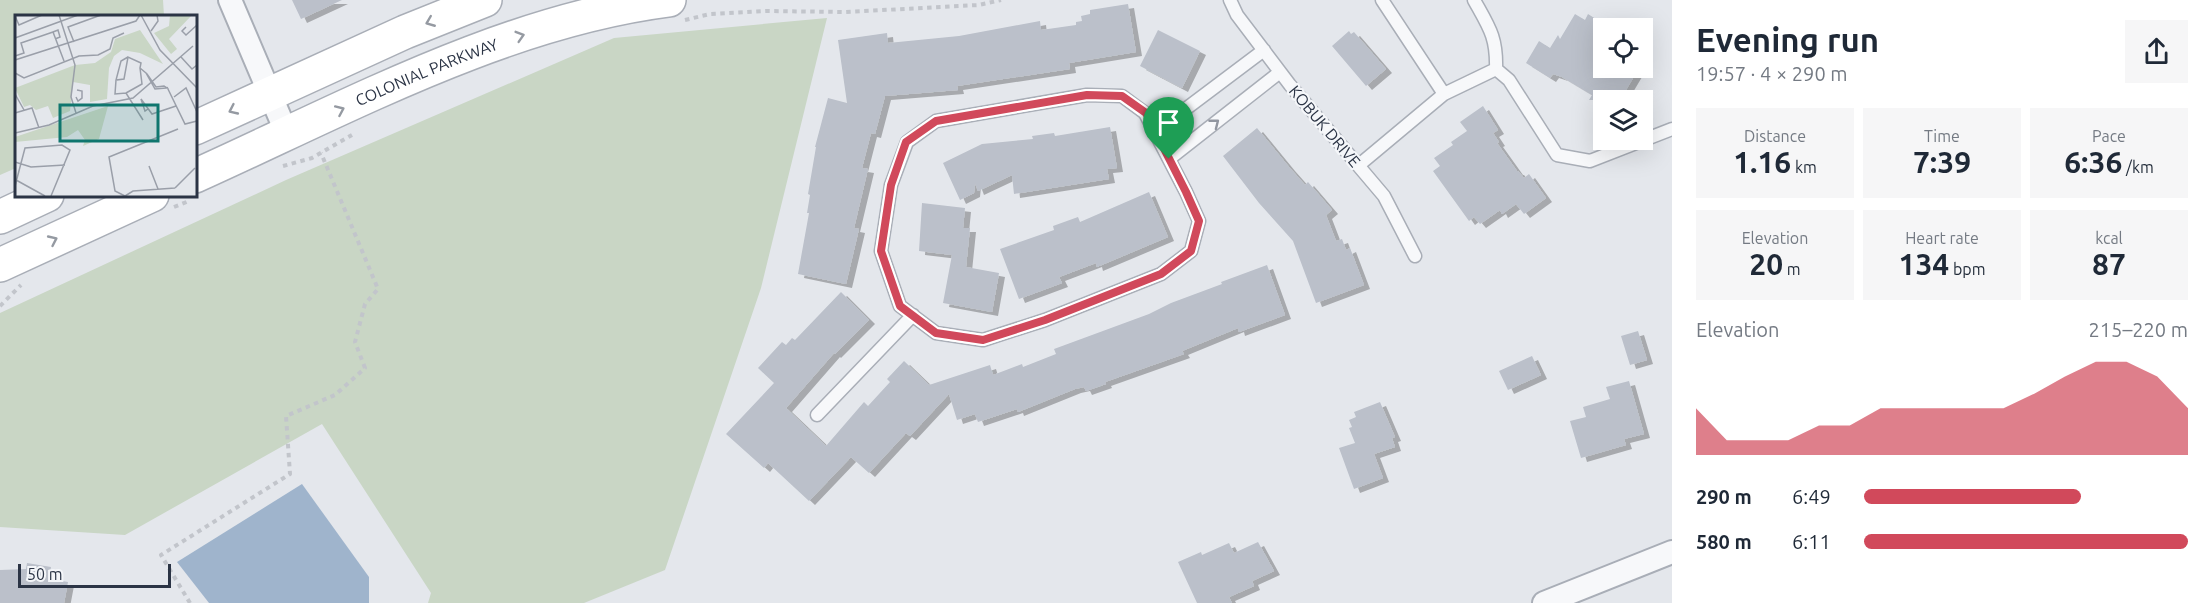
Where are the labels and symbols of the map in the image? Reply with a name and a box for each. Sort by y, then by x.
inset map [15,15,196,196]
one-way arrow [426,15,437,27]
one-way arrow [514,30,525,43]
street label: COLONIAL PARKWAY [353,34,501,109]
street label: KOBUK DRIVE [1286,82,1364,170]
pin [1143,97,1194,159]
one-way arrow [229,103,240,115]
one-way arrow [334,105,345,117]
one-way arrow [1208,119,1219,130]
one-way arrow [47,236,58,248]
scale bar [18,561,171,588]

